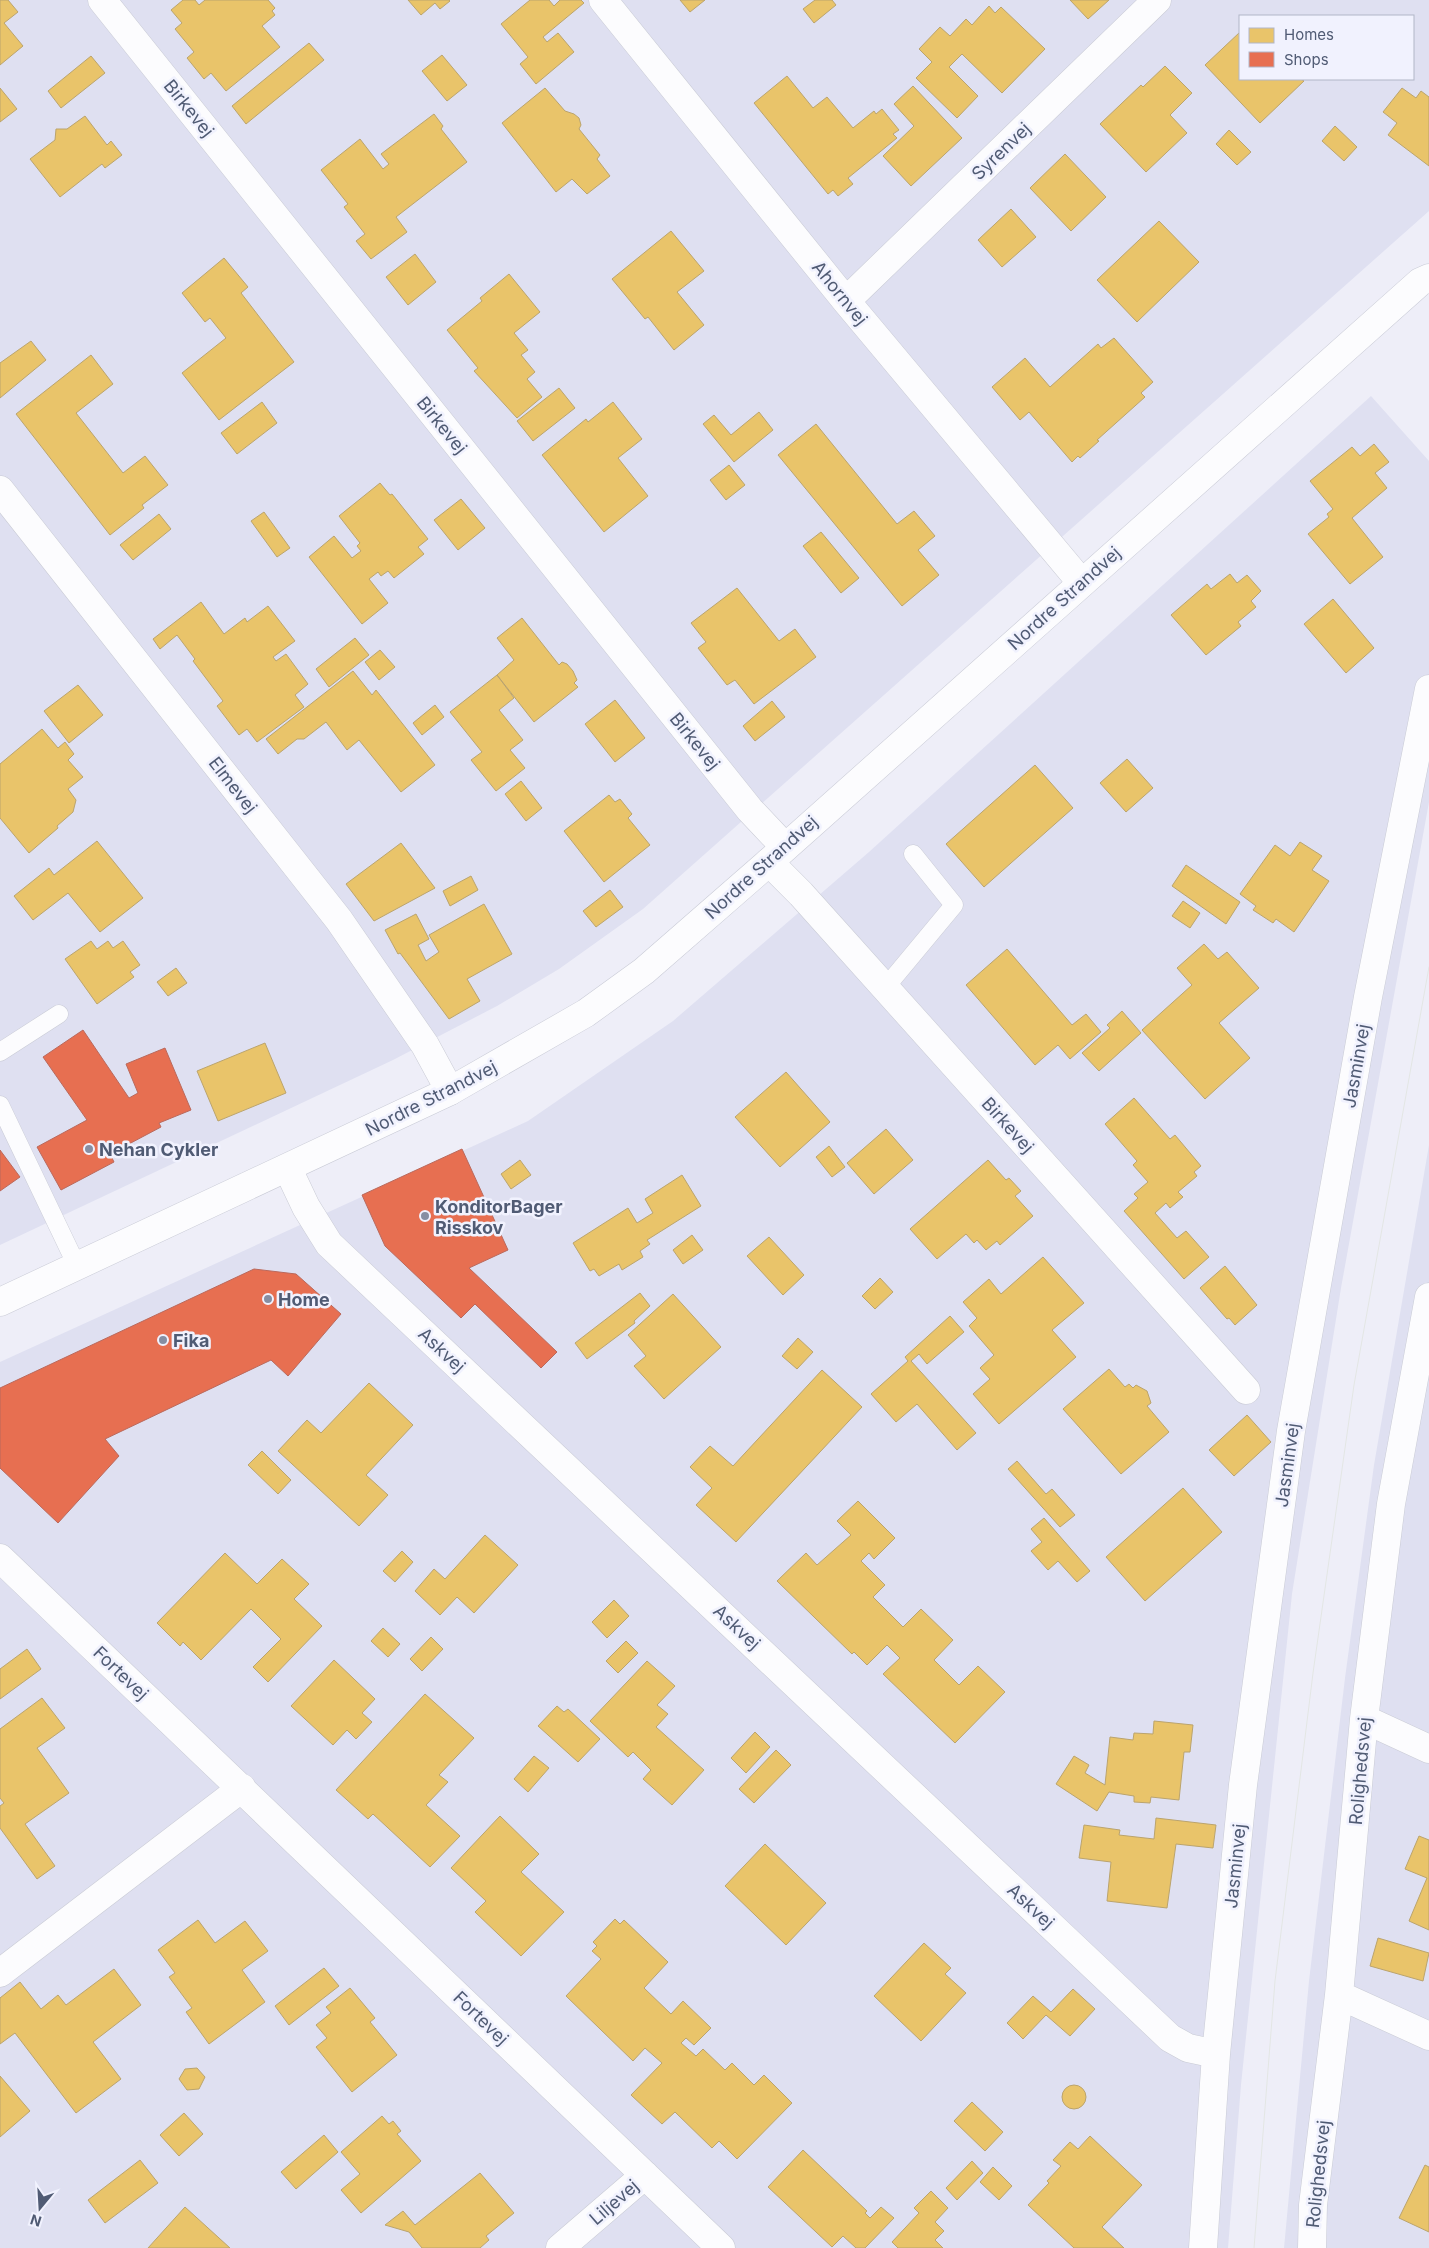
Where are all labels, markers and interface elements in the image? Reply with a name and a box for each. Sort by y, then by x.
legend [1239,15,1414,80]
text: Homes [1284,25,1334,44]
text: Shops [1284,50,1329,69]
street label: Birkevej [160,75,218,141]
street label: Syrenvej [967,118,1035,184]
street label: Ahornvej [808,257,872,329]
street label: Birkevej [413,392,471,458]
street label: Nordre Strandvej [1003,542,1125,654]
street label: Birkevej [666,708,724,774]
street label: Elmevej [204,753,262,817]
street label: Nordre Strandvej [700,811,822,923]
street label: Jasminvej [1338,1022,1374,1110]
street label: Nordre Strandvej [362,1056,500,1140]
street label: Birkevej [978,1093,1038,1157]
place label: Nehan Cykler [99,1139,218,1160]
marker: Nehan Cykler [83,1143,95,1155]
place label: KonditorBager Risskov [435,1196,563,1238]
marker: KonditorBager Risskov [419,1210,431,1222]
place label: Home [278,1289,330,1310]
marker: Home [262,1293,274,1305]
street label: Askvej [414,1323,470,1377]
place label: Fika [173,1330,209,1351]
marker: Fika [157,1334,169,1346]
street label: Jasminvej [1271,1421,1303,1509]
street label: Askvej [709,1600,765,1654]
street label: Fortevej [89,1642,153,1704]
street label: Rolighedsvej [1345,1716,1375,1826]
street label: Jasminvej [1220,1823,1250,1909]
street label: Askvej [1003,1879,1059,1933]
street label: Fortevej [449,1987,513,2049]
street label: Rolighedsvej [1302,2119,1334,2229]
street label: Liljevej [585,2175,643,2229]
north arrow [15,2183,65,2233]
text: N [28,2211,44,2231]

